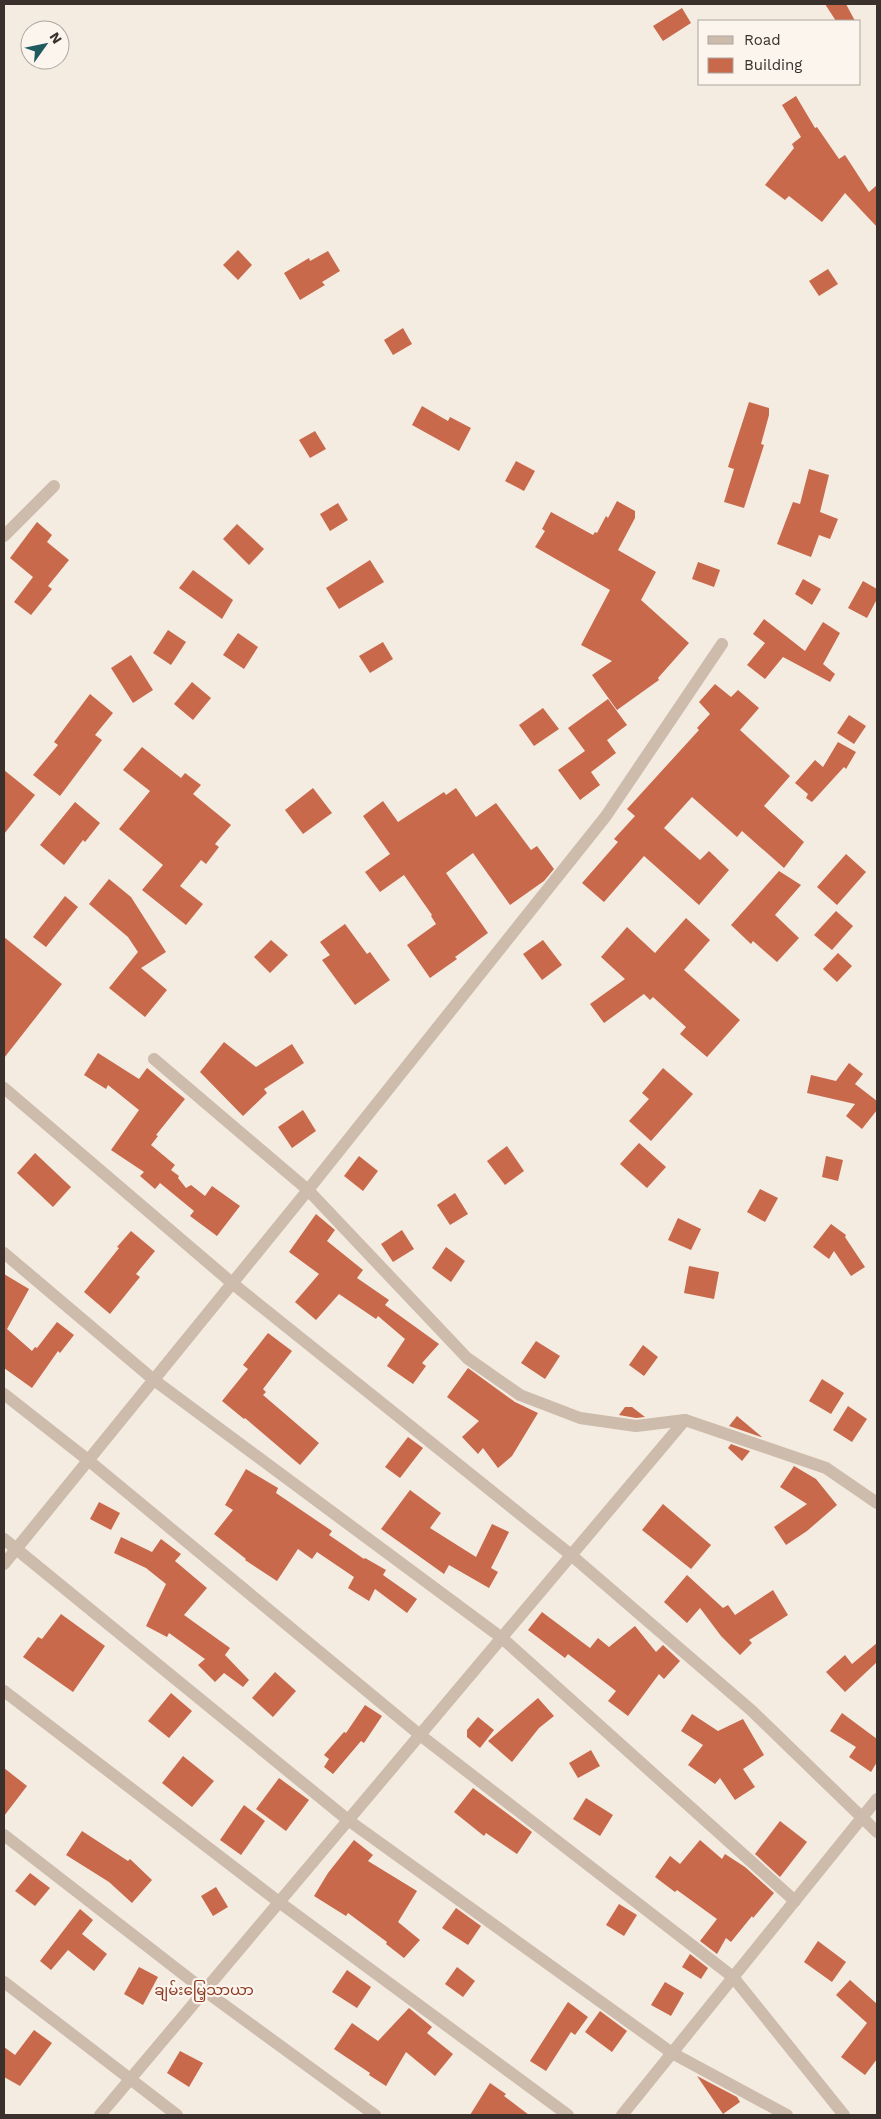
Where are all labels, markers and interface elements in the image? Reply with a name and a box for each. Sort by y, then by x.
north arrow [20,20,70,70]
legend [698,20,861,85]
text: N [46,29,65,47]
text: Road [744,31,781,49]
text: Building [744,56,802,74]
district label: ချမ်းမြေ့သာယာ [154,1980,254,2002]

